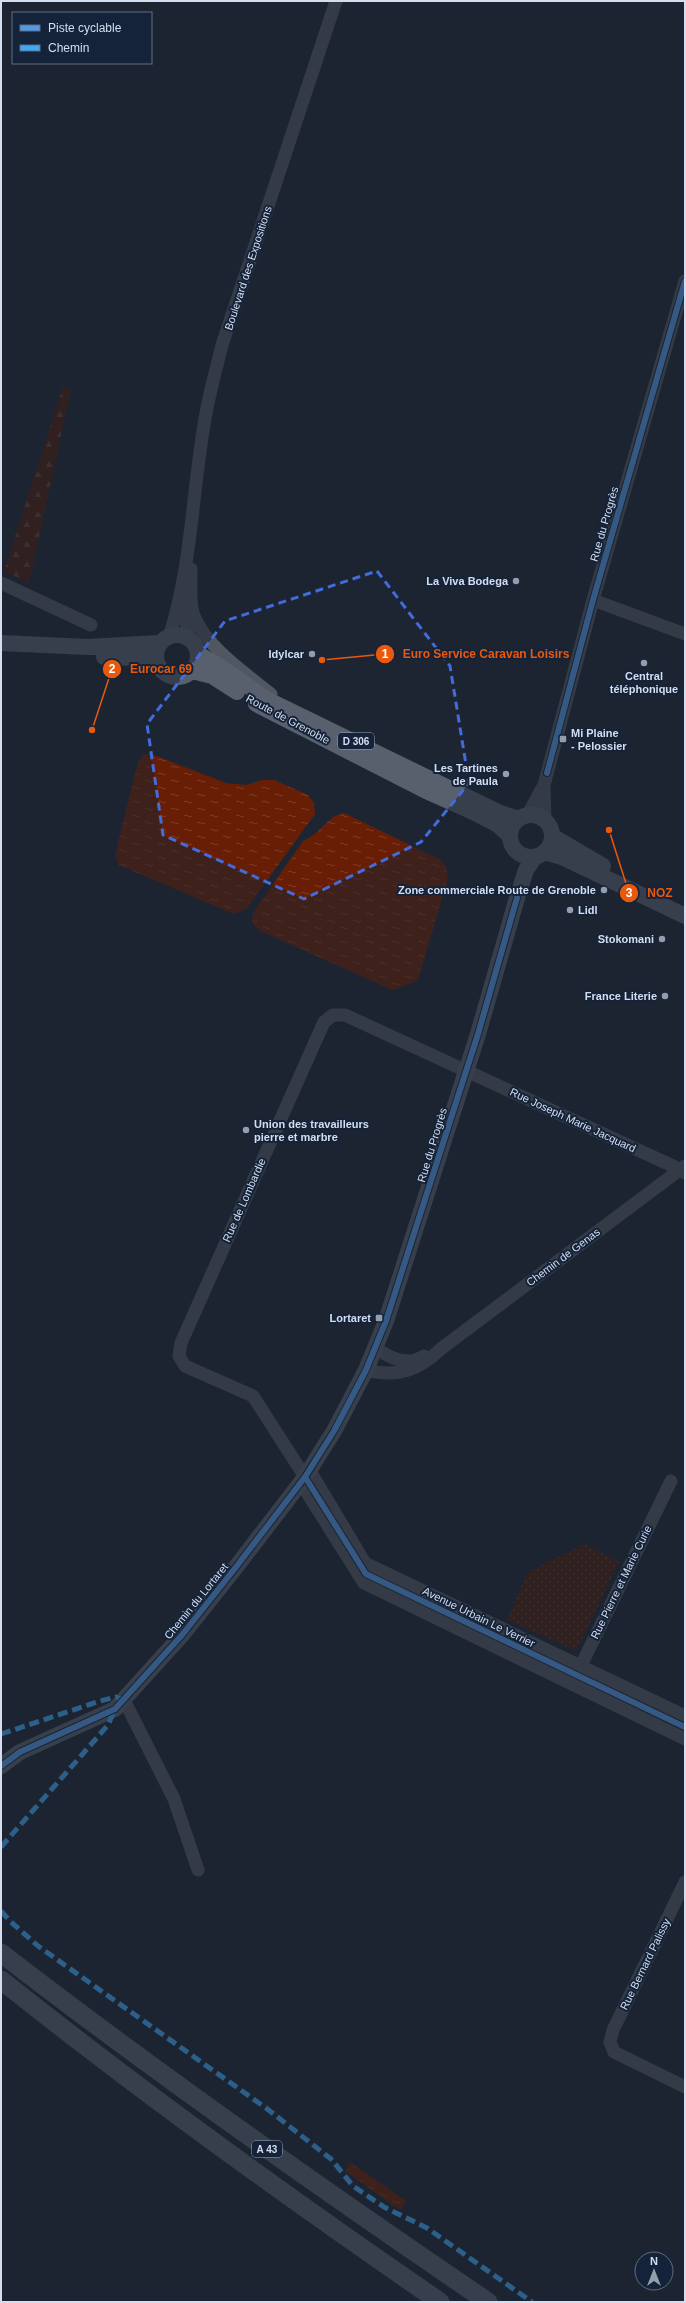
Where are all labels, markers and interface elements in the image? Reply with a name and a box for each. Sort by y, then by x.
legend [12,12,152,64]
text: Piste cyclable [48,21,122,35]
text: Chemin [48,41,89,55]
street label: Boulevard des Expositions [222,204,274,332]
street label: Rue du Progrès [588,485,621,563]
place label: La Viva Bodega [426,575,509,587]
marker: La Viva Bodega [511,576,521,586]
callout: Euro Service Caravan Loisirs [375,642,578,666]
text: 1 [382,647,389,661]
text: Euro Service Caravan Loisirs [403,647,570,661]
place label: Idylcar [269,648,305,660]
marker: Idylcar [307,649,317,659]
callout: Eurocar 69 [102,657,200,681]
marker: Central téléphonique [639,658,649,668]
text: 2 [109,662,116,676]
text: Eurocar 69 [130,662,192,676]
place label: Central téléphonique [610,670,678,695]
street label: Route de Grenoble [244,692,332,746]
place label: Mi Plaine - Pelossier [571,727,627,752]
road number: D 306 [338,733,374,749]
marker: Mi Plaine - Pelossier [558,734,568,744]
place label: Les Tartines de Paula [434,762,499,787]
marker: Les Tartines de Paula [501,769,511,779]
callout: NOZ [619,881,680,905]
place label: Zone commerciale Route de Grenoble [398,884,596,896]
marker: Zone commerciale Route de Grenoble [599,885,609,895]
text: 3 [626,886,633,900]
text: NOZ [647,886,673,900]
place label: Lidl [578,904,598,916]
marker: Lidl [565,905,575,915]
place label: Stokomani [598,933,654,945]
marker: Stokomani [657,934,667,944]
place label: France Literie [585,990,657,1002]
marker: France Literie [660,991,670,1001]
street label: Rue Joseph Marie Jacquard [508,1085,638,1155]
street label: Rue du Progrès [415,1106,449,1184]
place label: Union des travailleurs pierre et marbre [254,1118,369,1143]
marker: Union des travailleurs pierre et marbre [241,1125,251,1135]
street label: Rue de Lombardie [220,1156,268,1244]
street label: Chemin de Genas [524,1225,602,1288]
place label: Lortaret [329,1312,371,1324]
marker: Lortaret [374,1313,384,1323]
street label: Rue Pierre et Marie Curie [588,1523,654,1641]
street label: Chemin du Lortaret [162,1561,230,1641]
street label: Avenue Urbain Le Verrier [421,1585,537,1650]
street label: Rue Bernard Palissy [618,1916,673,2012]
road number: A 43 [252,2141,282,2157]
north arrow [634,2251,674,2291]
text: N [650,2255,658,2267]

